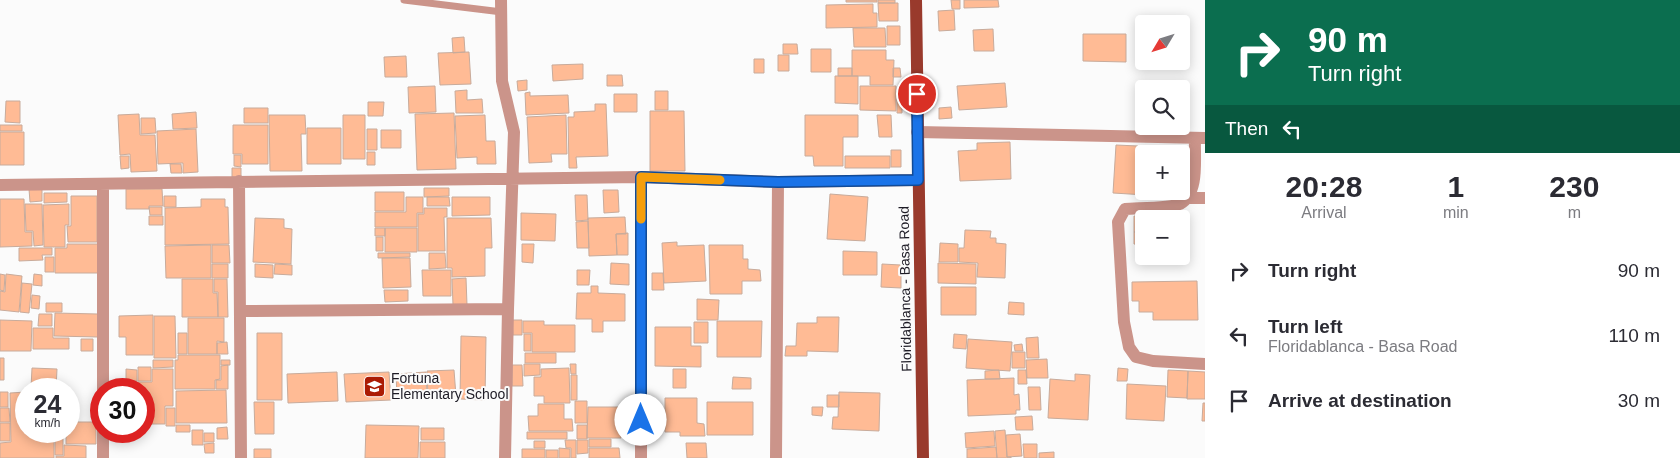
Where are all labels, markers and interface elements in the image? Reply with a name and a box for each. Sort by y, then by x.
north arrow [1135,15,1190,70]
map controls [1135,15,1190,265]
icon: right [1225,20,1290,85]
text: 90 m [1308,20,1388,59]
text: Turn right [1308,61,1401,86]
pin [896,73,938,115]
icon: arrive [903,80,931,108]
button: search [1135,80,1190,135]
icon: left [1278,115,1306,143]
text: Then [1225,118,1268,139]
button: + [1135,145,1190,200]
text: 20:28 [1286,170,1362,203]
text: 1 [1447,170,1464,203]
text: 230 [1549,170,1599,203]
text: Arrival [1301,204,1347,221]
text: min [1443,204,1469,221]
text: m [1568,204,1581,221]
street label: Floridablanca - Basa Road [896,206,914,372]
button: − [1135,210,1190,265]
icon: right [1225,257,1253,285]
text: Turn right [1268,260,1356,281]
text: 90 m [1618,260,1660,281]
text: Turn left [1268,316,1343,337]
icon: left [1225,322,1253,350]
text: 110 m [1609,325,1660,346]
text: Floridablanca - Basa Road [1268,338,1457,355]
place label: Fortuna Elementary School [391,370,509,402]
school or university icon: Fortuna Elementary School [363,374,387,398]
speed limit sign: 30 [90,378,155,443]
icon: arrive [1225,387,1253,415]
text: 24 [34,390,61,418]
text: Arrive at destination [1268,390,1452,411]
text: 30 m [1618,390,1660,411]
position arrow [614,393,666,445]
text: km/h [34,416,61,430]

